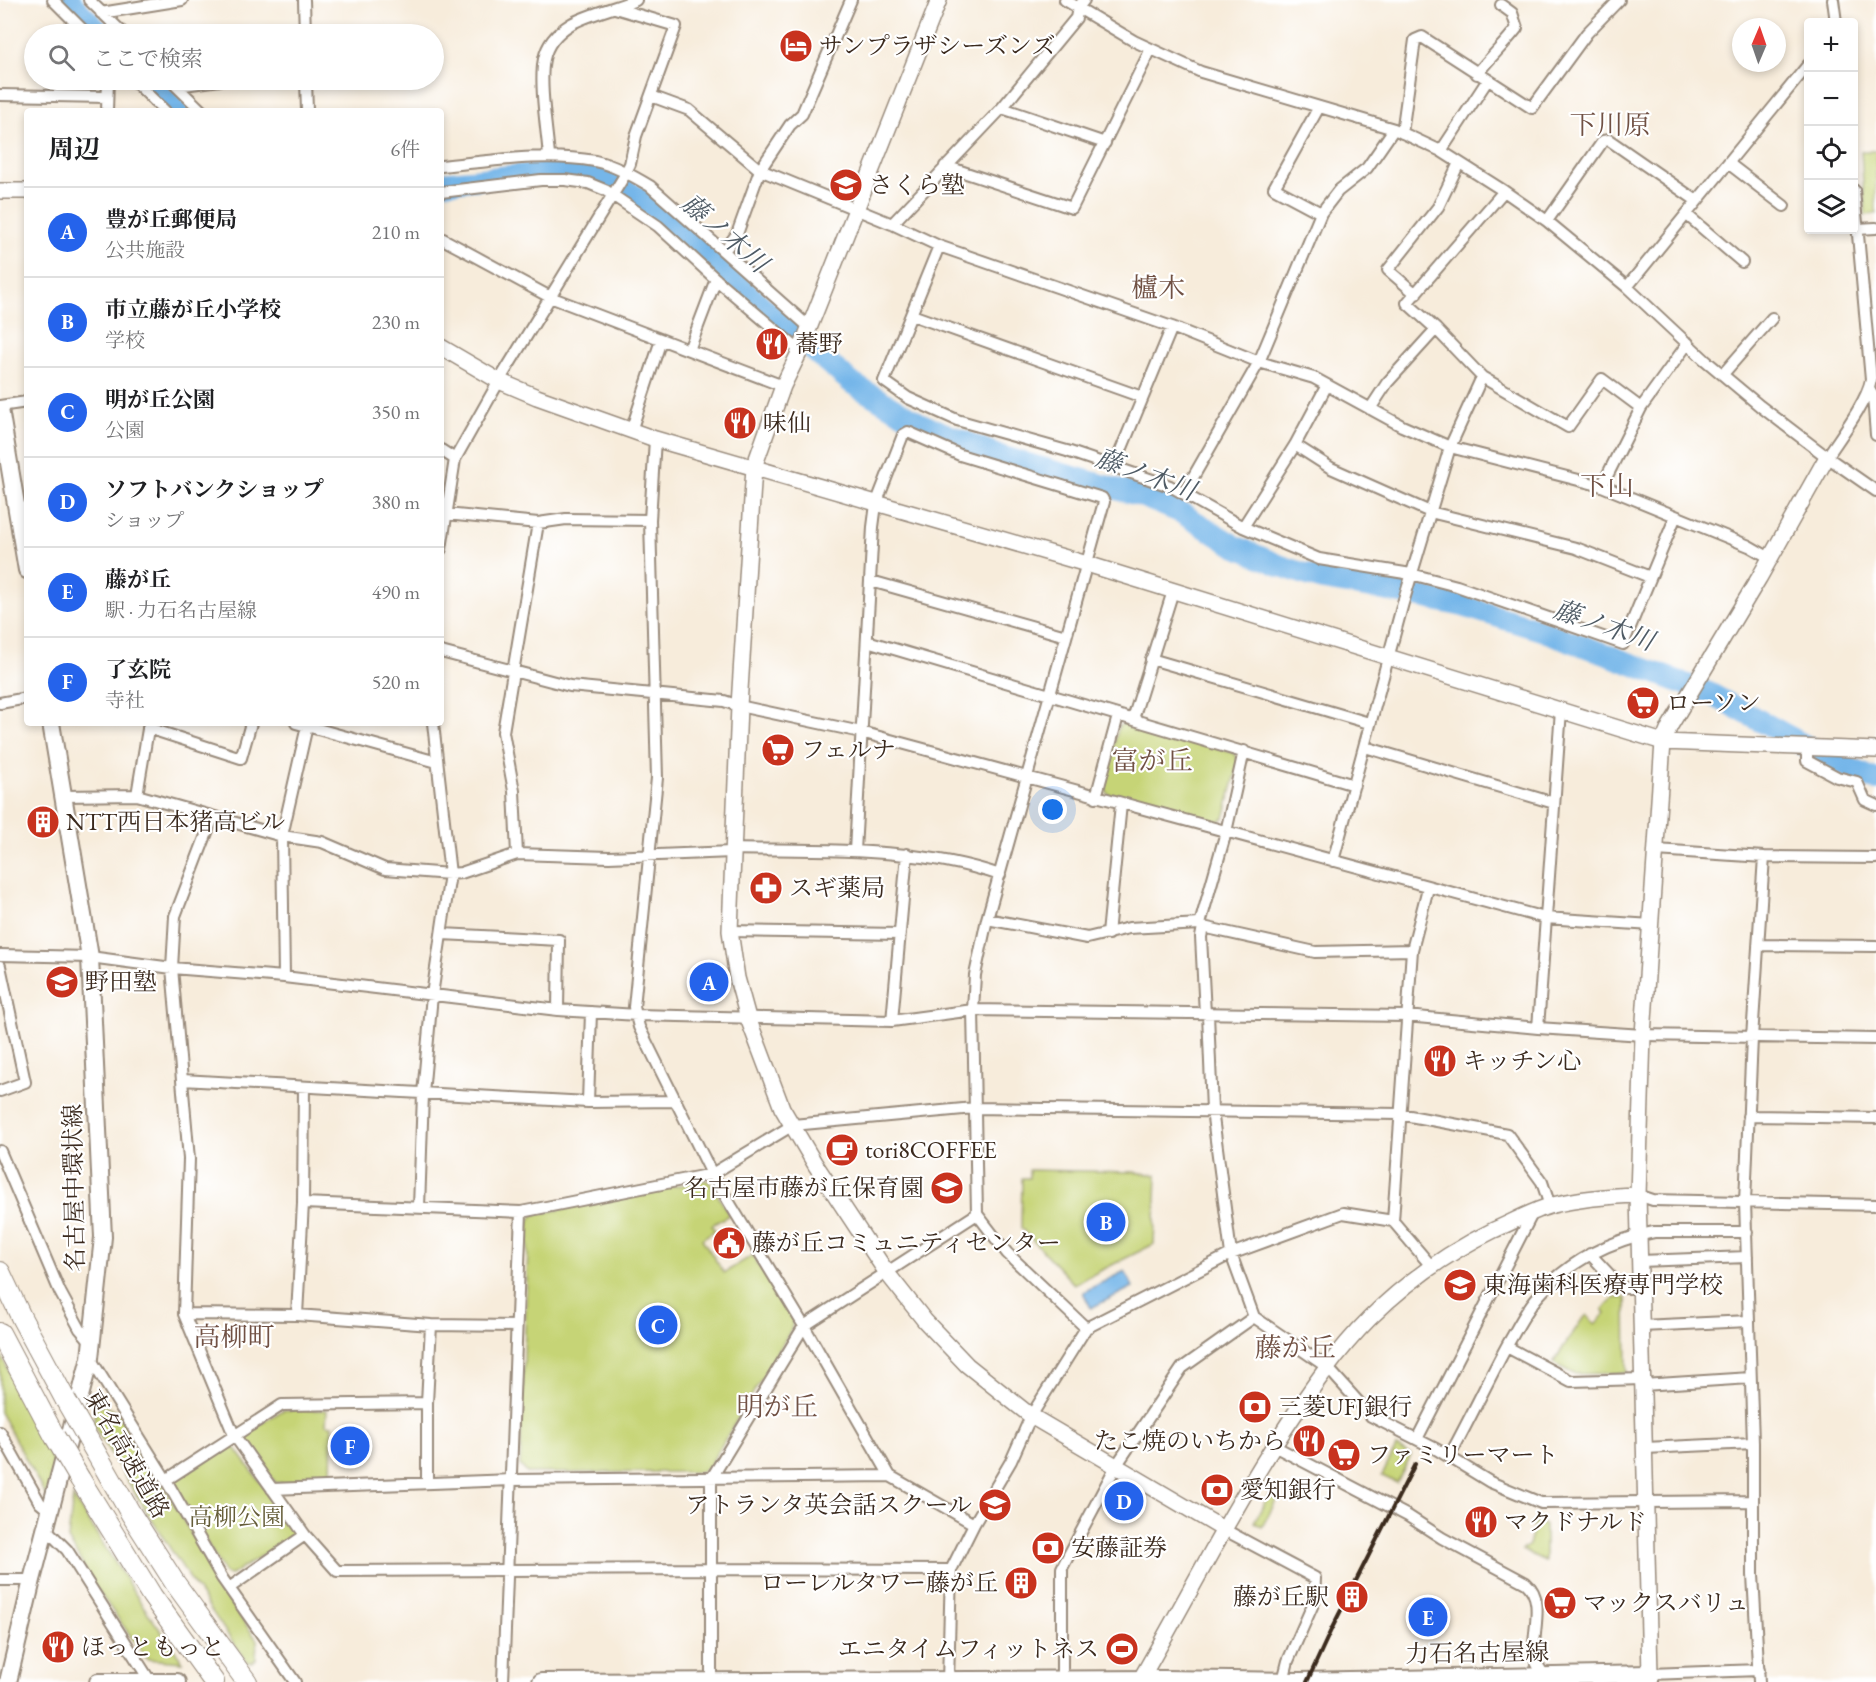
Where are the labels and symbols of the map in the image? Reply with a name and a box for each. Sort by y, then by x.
north arrow [1732,18,1786,72]
hotel icon: サンプラザシーズンズ [778,28,814,64]
place label: サンプラザシーズンズ [819,30,1055,61]
district label: 下川原 [1570,107,1651,142]
school or university icon: さくら塾 [828,167,864,203]
place label: さくら塾 [869,169,965,200]
water label: 藤ノ木川 [675,186,778,282]
district label: 櫨木 [1131,270,1185,305]
restaurant icon: 蕎野 [754,326,790,362]
place label: 蕎野 [795,328,843,359]
restaurant icon: 味仙 [722,405,758,441]
place label: 味仙 [763,407,811,438]
water label: 藤ノ木川 [1091,440,1203,509]
district label: 下山 [1580,468,1634,503]
water label: 藤ノ木川 [1549,592,1662,659]
supermarket icon: ローソン [1625,685,1661,721]
place label: ローソン [1666,687,1761,718]
supermarket icon: フェルナ [760,732,796,768]
place label: フェルナ [801,734,896,765]
district label: 富が丘 [1112,743,1193,778]
your location [1038,795,1067,824]
building icon: NTT西日本猪高ビル [25,804,61,840]
place label: NTT西日本猪高ビル [66,806,285,837]
pharmacy icon: スギ薬局 [748,870,784,906]
place label: スギ薬局 [789,872,885,903]
pin: A [690,960,728,1004]
school or university icon: 野田塾 [44,964,80,1000]
place label: 野田塾 [85,966,157,997]
restaurant icon: キッチン心 [1422,1043,1458,1079]
place label: キッチン心 [1463,1045,1581,1076]
street label: 名古屋中環状線 [57,1104,90,1272]
cafe icon: tori8COFFEE [824,1132,860,1168]
place label: tori8COFFEE [865,1134,997,1165]
school or university icon: 名古屋市藤が丘保育園 [929,1170,965,1206]
place label: 名古屋市藤が丘保育園 [684,1172,924,1203]
pin: B [1086,1200,1126,1244]
public building icon: 藤が丘コミュニティセンター [711,1225,747,1261]
place label: 藤が丘コミュニティセンター [752,1227,1061,1258]
school or university icon: 東海歯科医療専門学校 [1442,1267,1478,1303]
place label: 東海歯科医療専門学校 [1483,1269,1723,1300]
pin: C [638,1302,678,1348]
district label: 高柳町 [194,1319,275,1354]
district label: 藤が丘 [1255,1330,1336,1365]
street label: 東名高速道路 [78,1384,177,1524]
district label: 明が丘 [737,1389,818,1424]
bank icon: 三菱UFJ銀行 [1237,1389,1273,1425]
place label: 三菱UFJ銀行 [1278,1391,1412,1422]
restaurant icon: たこ焼のいちから [1291,1423,1327,1459]
pin: F [330,1424,370,1468]
place label: たこ焼のいちから [1094,1425,1286,1456]
supermarket icon: ファミリーマート [1326,1437,1362,1473]
place label: ファミリーマート [1367,1439,1559,1470]
bank icon: 愛知銀行 [1199,1472,1235,1508]
place label: 愛知銀行 [1240,1474,1336,1505]
pin: D [1104,1478,1144,1524]
school or university icon: アトランタ英会話スクール [977,1487,1013,1523]
place label: アトランタ英会話スクール [685,1489,972,1520]
park label: 高柳公園 [189,1501,285,1532]
restaurant icon: マクドナルド [1463,1504,1499,1540]
place label: マクドナルド [1504,1506,1647,1537]
bank icon: 安藤証券 [1030,1530,1066,1566]
place label: 安藤証券 [1071,1532,1167,1563]
building icon: ローレルタワー藤が丘 [1003,1565,1039,1601]
place label: ローレルタワー藤が丘 [760,1567,998,1598]
building icon: 藤が丘駅 [1334,1579,1370,1615]
place label: 藤が丘駅 [1233,1581,1329,1612]
supermarket icon: マックスバリュ [1542,1585,1578,1621]
place label: マックスバリュ [1583,1587,1749,1618]
pin: E [1408,1594,1448,1640]
restaurant icon: ほっともっと [40,1629,76,1665]
place label: ほっともっと [81,1631,225,1662]
sports icon: エニタイムフィットネス [1104,1631,1140,1667]
place label: エニタイムフィットネス [838,1633,1099,1664]
street label: 力石名古屋線 [1405,1636,1549,1669]

